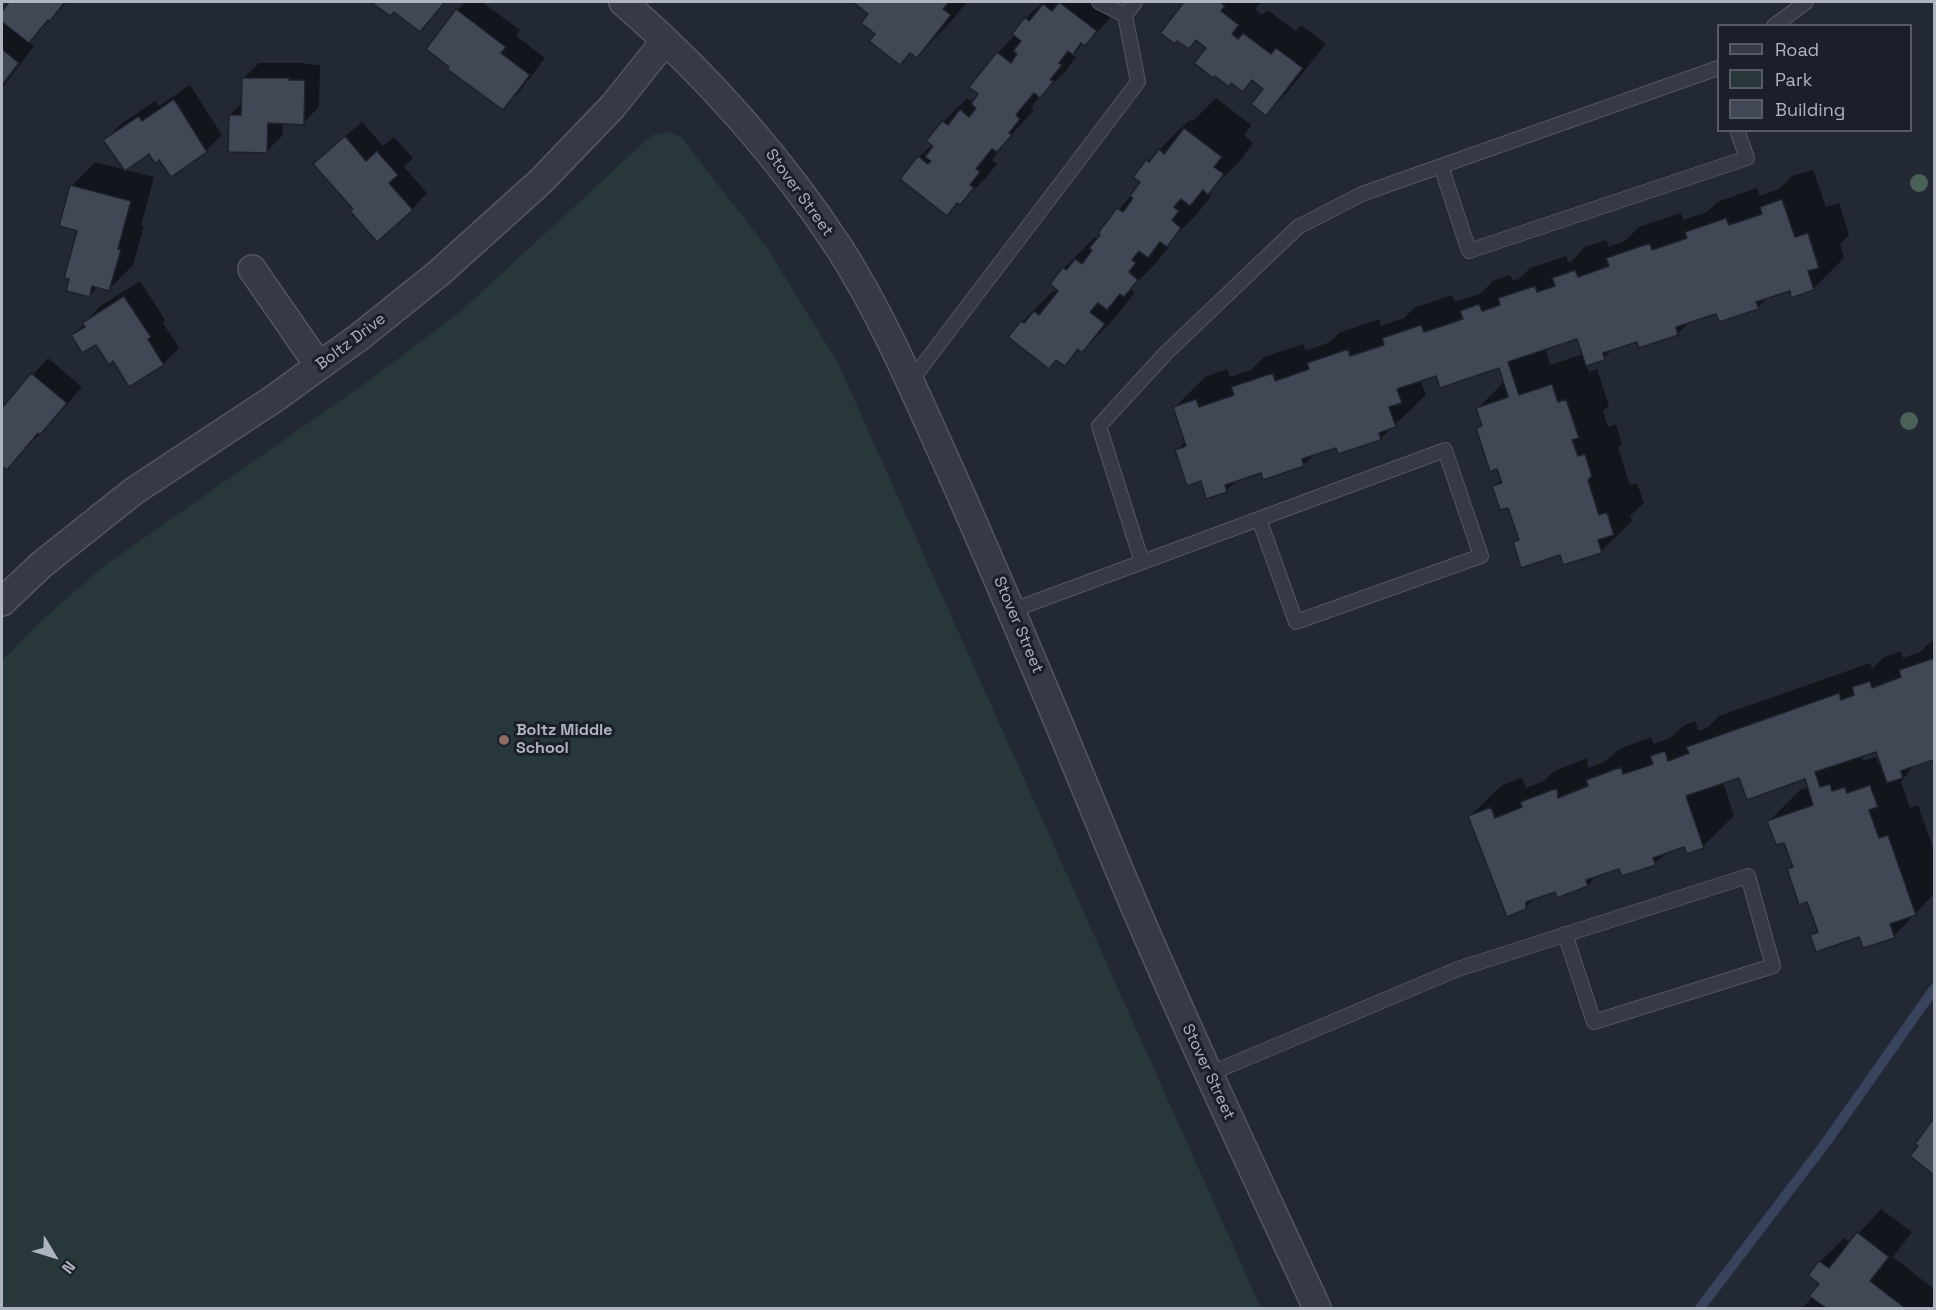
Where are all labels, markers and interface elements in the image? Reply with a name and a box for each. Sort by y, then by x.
legend [1717,24,1912,132]
text: Road [1775,38,1819,61]
text: Park [1775,68,1812,91]
text: Building [1775,98,1845,121]
street label: Stover Street [761,146,837,240]
street label: Boltz Drive [312,310,390,374]
street label: Stover Street [989,574,1047,676]
place label: Boltz Middle School [516,721,613,759]
marker: Boltz Middle School [497,733,511,747]
street label: Stover Street [1177,1021,1239,1123]
north arrow [24,1226,84,1286]
text: N [57,1257,80,1278]

